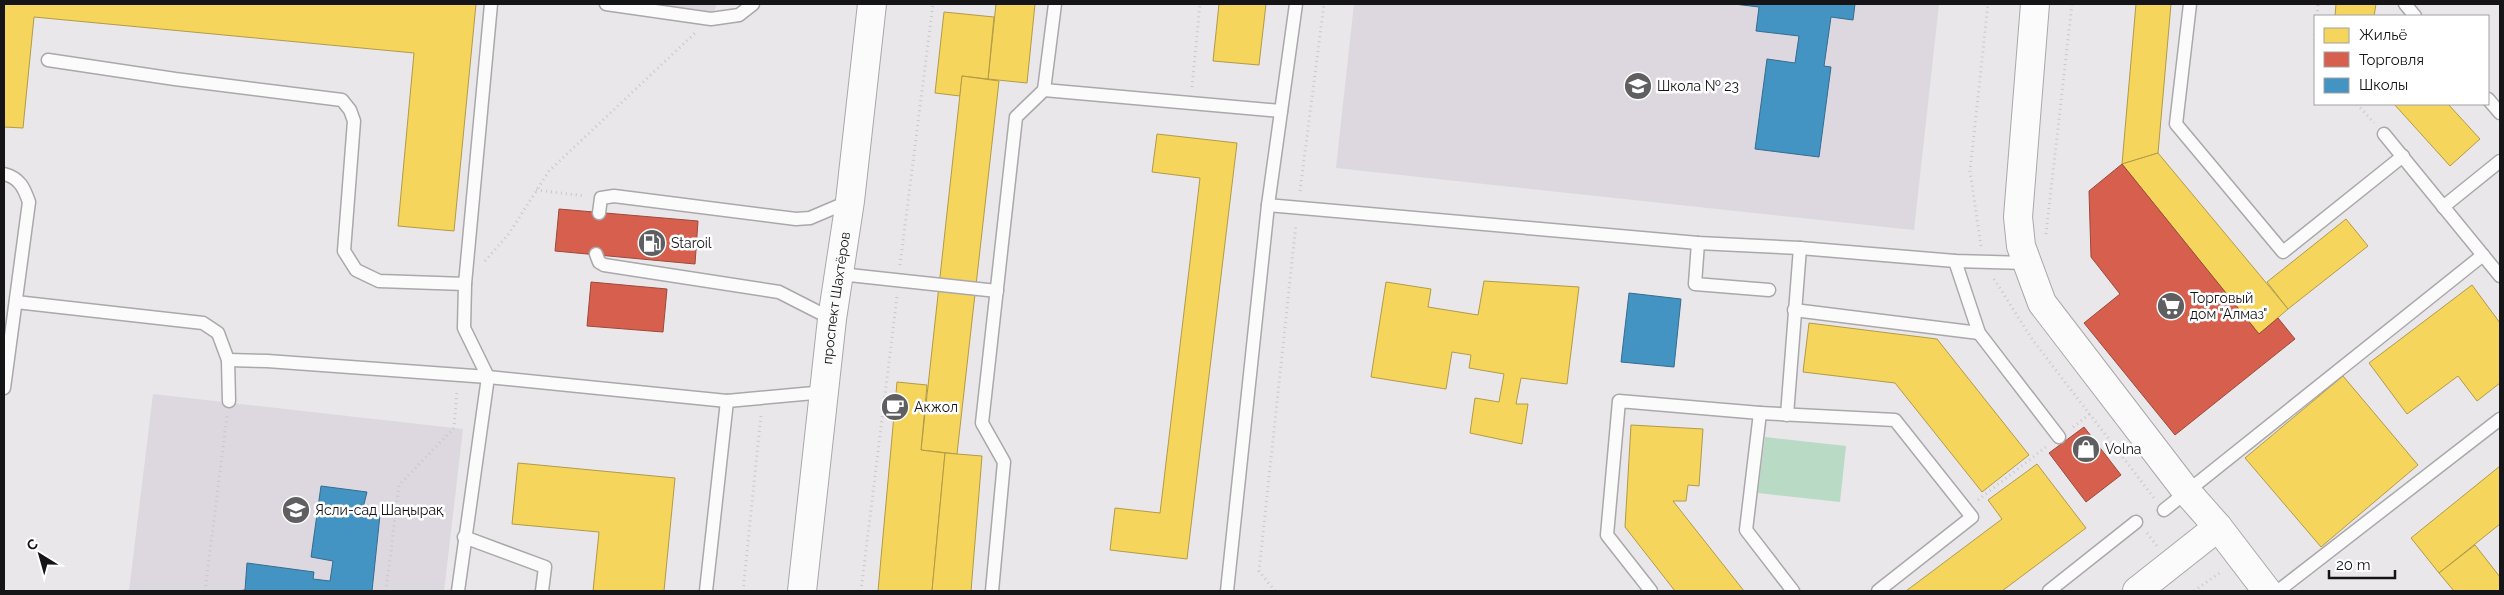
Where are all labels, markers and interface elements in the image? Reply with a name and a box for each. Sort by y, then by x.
legend [2314,15,2489,105]
text: Жильё [2359,26,2408,44]
text: Торговля [2359,51,2424,69]
school or university icon: Школа № 23 [1623,71,1653,101]
text: Школы [2359,76,2408,94]
place label: Школа № 23 [1657,78,1739,94]
fuel station icon: Staroil [637,228,667,258]
street label: проспект Шахтёров [819,231,853,365]
place label: Staroil [671,235,712,251]
place label: Торговый дом "Алмаз" [2190,290,2267,322]
supermarket icon: Торговый дом "Алмаз" [2156,291,2186,321]
cafe icon: Акжол [880,392,910,422]
place label: Акжол [914,399,958,415]
shop icon: Volna [2071,434,2101,464]
place label: Volna [2105,441,2142,457]
school or university icon: Ясли-сад Шаңырақ [281,495,311,525]
place label: Ясли-сад Шаңырақ [315,502,444,518]
north arrow [15,530,65,580]
text: С [24,535,41,554]
scale bar [2329,548,2395,580]
text: 20 m [2336,556,2371,574]

